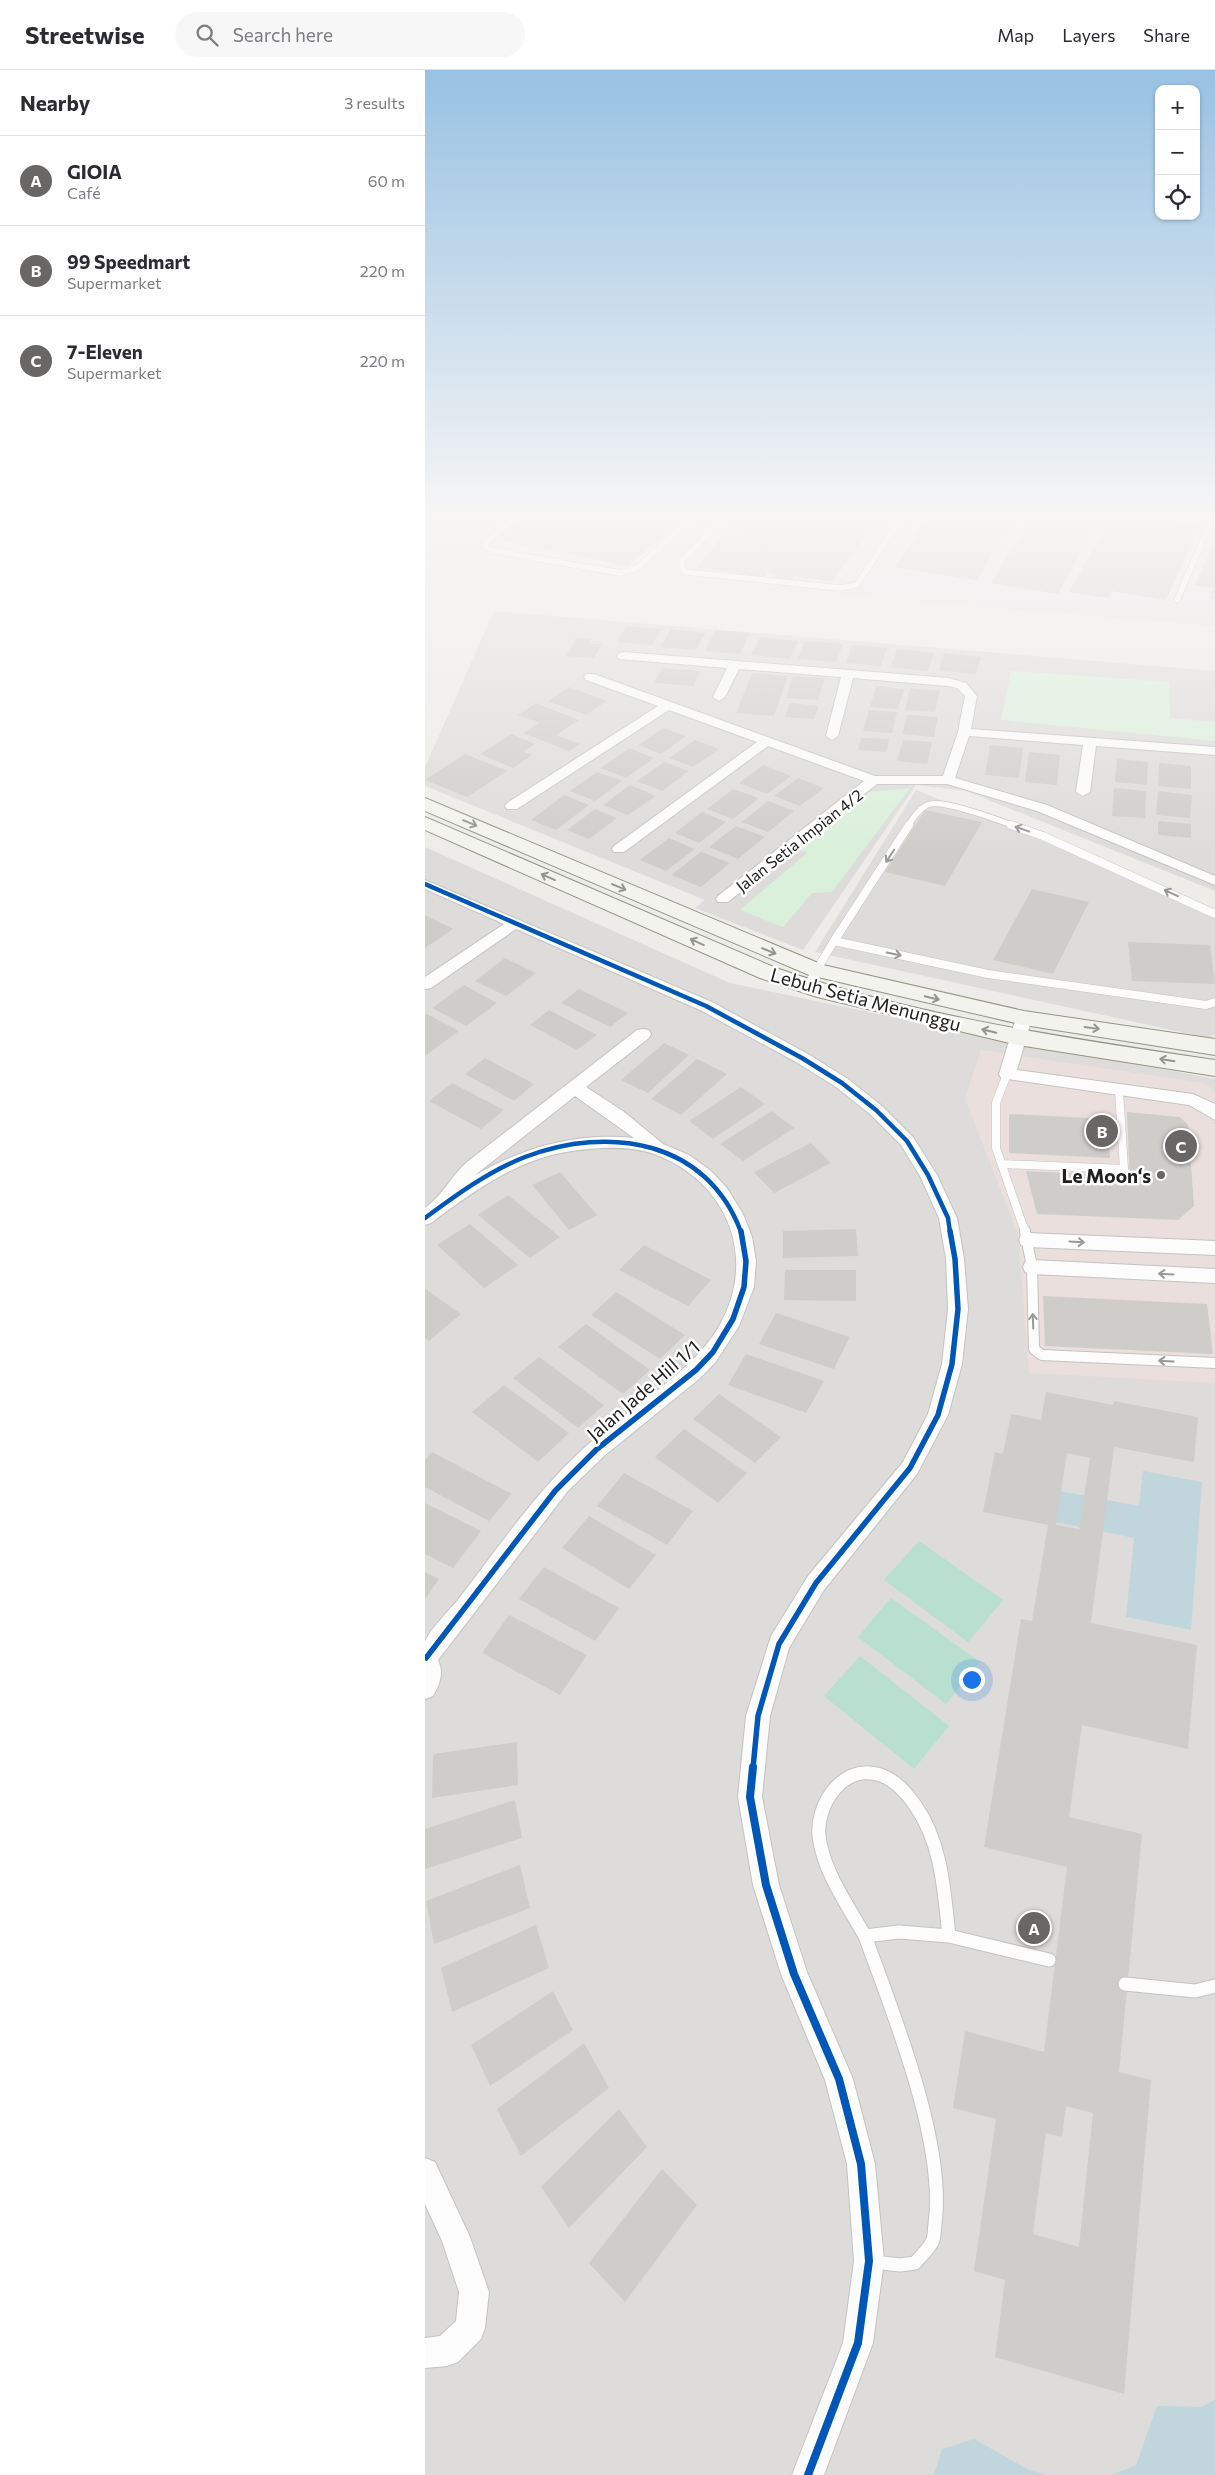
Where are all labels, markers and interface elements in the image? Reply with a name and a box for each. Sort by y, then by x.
search box [175,12,525,57]
text: Streetwise [25,20,145,49]
icon: search [193,21,221,49]
text: Search here [233,23,333,46]
text: Map [997,24,1034,46]
text: Layers [1062,24,1115,46]
text: Share [1143,24,1190,46]
map controls [1155,85,1200,220]
button: + [1155,85,1200,130]
text: Nearby [20,90,90,115]
text: 3 results [344,93,405,112]
button: − [1155,130,1200,175]
text: GIOIA [67,160,122,183]
text: A [30,171,42,190]
text: 60 m [368,171,405,190]
button: locate [1155,175,1200,220]
text: Café [67,183,101,202]
text: 99 Speedmart [67,250,190,273]
text: B [31,261,41,280]
text: 220 m [360,261,405,280]
text: Supermarket [67,273,162,292]
text: 7-Eleven [67,340,143,363]
text: C [31,351,41,370]
text: 220 m [360,351,405,370]
text: Supermarket [67,363,162,382]
street label: Jalan Setia Impian 4/2 [732,785,866,895]
one-way arrow [462,818,477,828]
one-way arrow [1014,823,1030,833]
one-way arrow [884,848,894,862]
one-way arrow [541,872,556,882]
one-way arrow [611,883,626,893]
one-way arrow [1164,887,1179,897]
one-way arrow [690,937,705,947]
one-way arrow [761,946,776,956]
one-way arrow [886,950,902,959]
street label: Lebuh Setia Menunggu [768,962,964,1036]
one-way arrow [924,994,940,1003]
one-way arrow [1083,1024,1099,1034]
one-way arrow [982,1026,998,1035]
one-way arrow [1159,1055,1175,1065]
pin: B [1086,1112,1118,1150]
pin: C [1165,1127,1197,1165]
place label: Le Moon‘s [1061,1164,1151,1187]
marker: Le Moon‘s [1155,1169,1167,1181]
one-way arrow [1068,1237,1084,1247]
one-way arrow [1159,1269,1175,1278]
one-way arrow [1029,1313,1038,1329]
street label: Jalan Jade Hill 1/1 [582,1335,704,1445]
one-way arrow [1159,1356,1175,1365]
your location [959,1667,985,1693]
pin: A [1018,1909,1050,1947]

